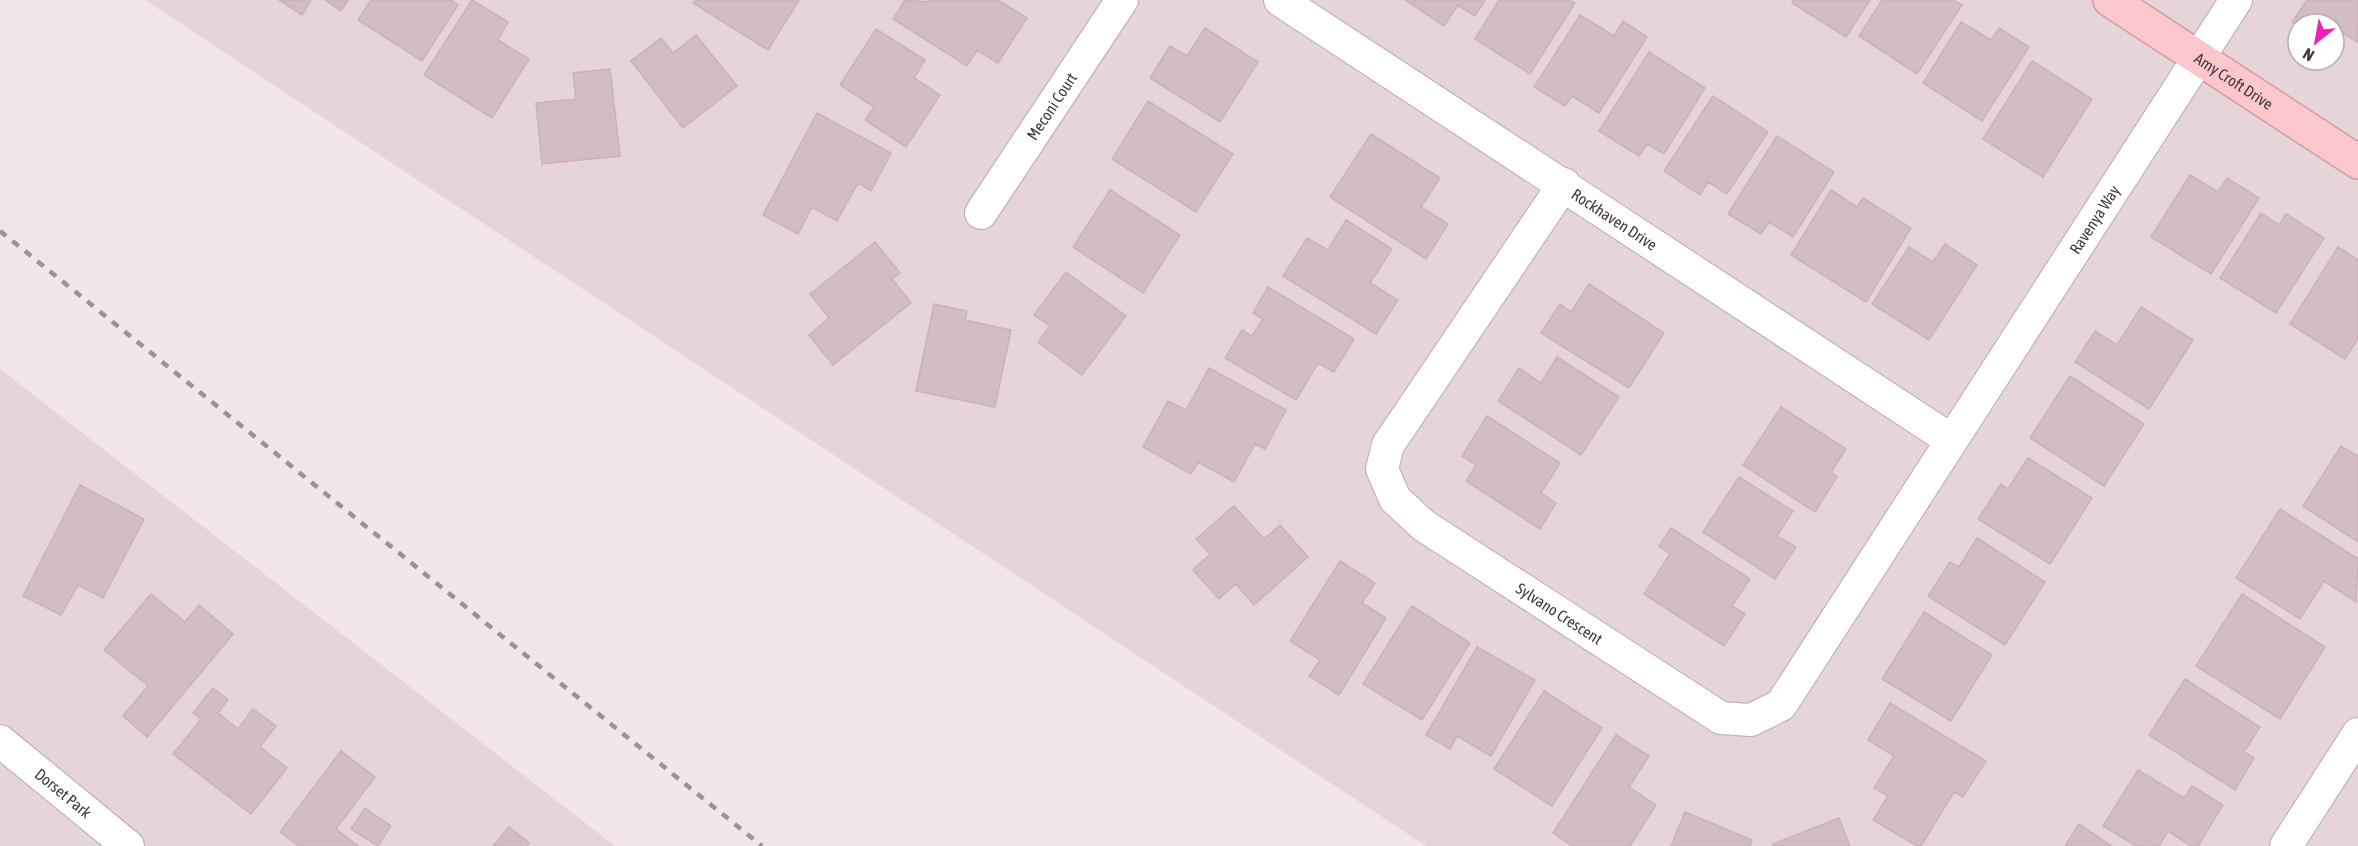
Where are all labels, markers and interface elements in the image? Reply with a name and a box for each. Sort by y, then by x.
north arrow [2286,12,2346,72]
text: N [2300,45,2317,65]
street label: Amy Croft Drive [2191,49,2276,113]
street label: Meconi Court [1023,69,1081,143]
street label: Ravenya Way [2066,181,2124,257]
street label: Rockhaven Drive [1568,185,1661,254]
street label: Sylvano Crescent [1513,579,1606,648]
street label: Dorset Park [32,765,95,821]

